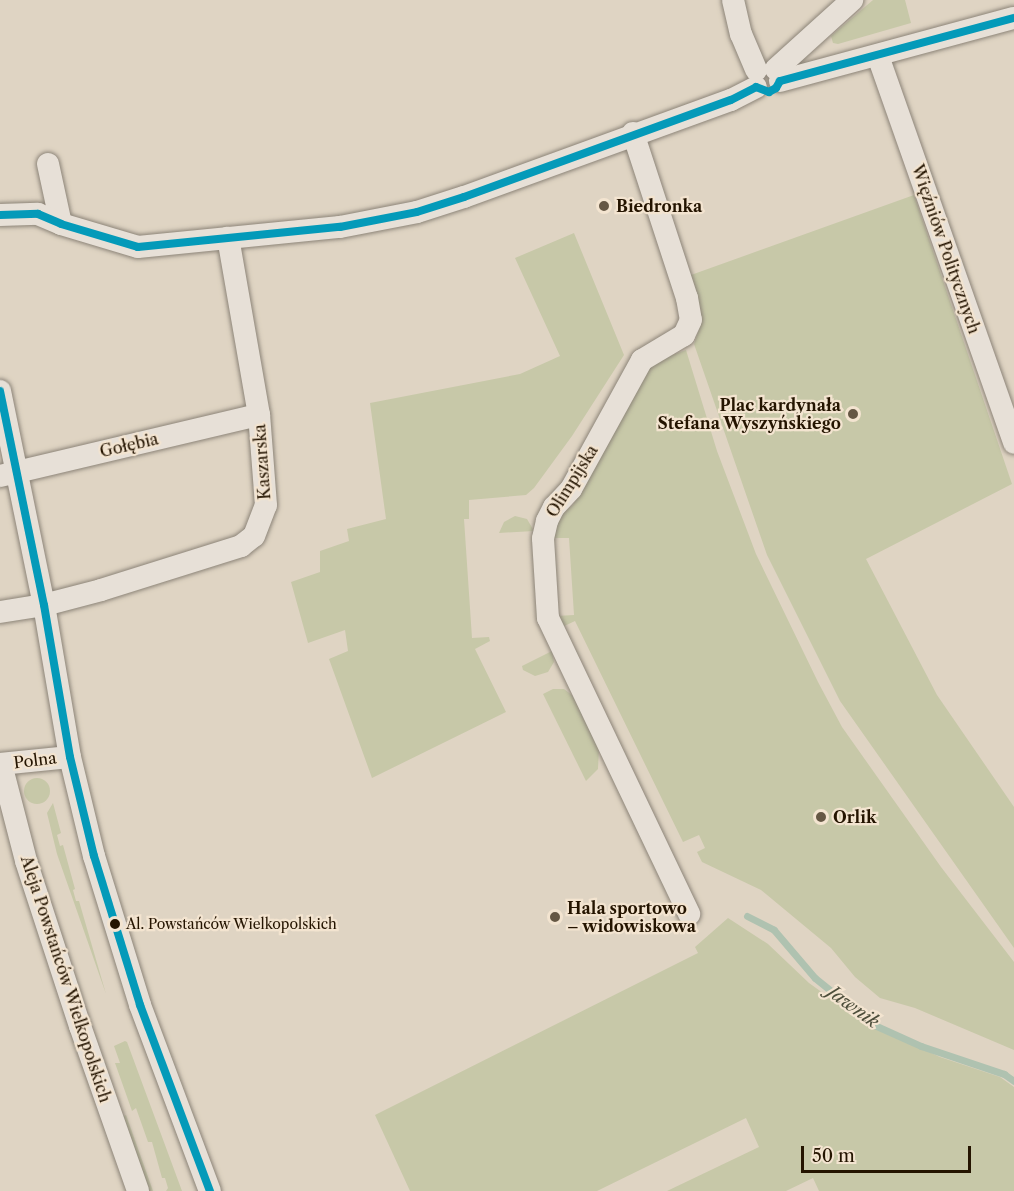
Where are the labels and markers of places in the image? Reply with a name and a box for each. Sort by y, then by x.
place label: Biedronka [616,196,702,216]
marker: Biedronka [597,199,611,213]
place label: Plac kardynała Stefana Wyszyńskiego [657,395,841,433]
marker: Plac kardynała Stefana Wyszyńskiego [846,407,860,421]
place label: Orlik [833,807,876,827]
marker: Orlik [814,810,828,824]
place label: Hala sportowo – widowiskowa [567,898,696,936]
marker: Hala sportowo – widowiskowa [548,910,562,924]
place label: Al. Powstańców Wielkopolskich [126,916,338,932]
marker: Al. Powstańców Wielkopolskich [109,918,121,930]

